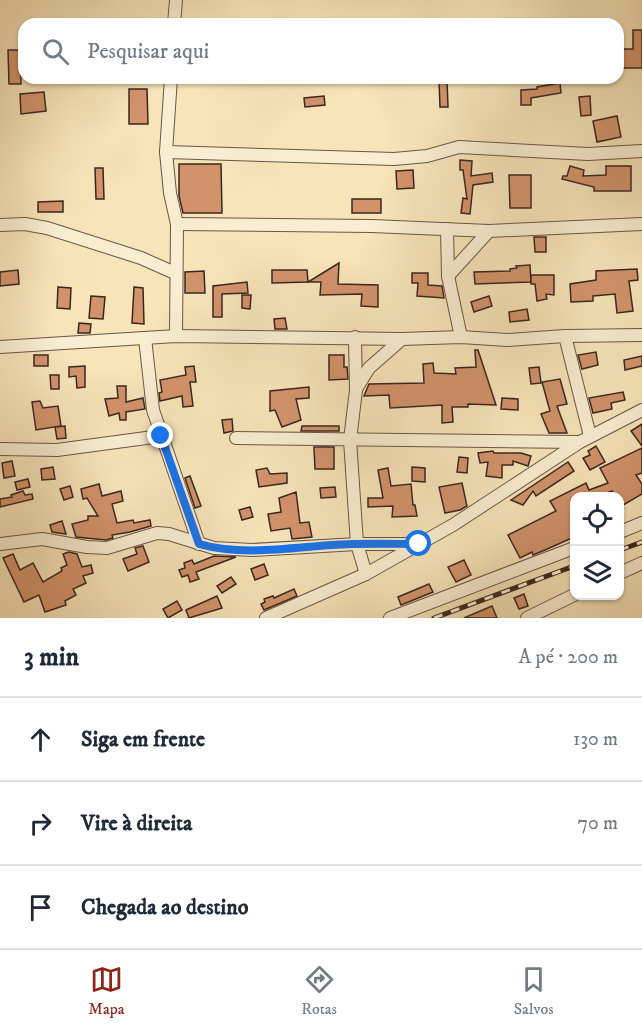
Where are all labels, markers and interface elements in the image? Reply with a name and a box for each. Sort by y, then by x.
search box [18,18,624,84]
icon: search [39,35,72,68]
text: Pesquisar aqui [87,38,209,65]
route end [147,422,173,448]
map controls [570,492,624,600]
button: locate [570,492,624,546]
route start [405,530,431,556]
button: layers [570,546,624,600]
text: 3 min [24,641,79,674]
text: A pé · 200 m [519,645,618,670]
icon: ahead [24,723,57,756]
text: Siga em frente [81,726,205,753]
text: 130 m [573,727,618,752]
icon: right [24,807,57,840]
text: Vire à direita [81,810,192,837]
text: 70 m [577,811,618,836]
icon: arrive [24,891,57,924]
text: Chegada ao destino [81,894,248,921]
tab: Mapa [88,963,125,1019]
tab: Rotas [301,963,337,1019]
tab: Salvos [514,963,554,1019]

